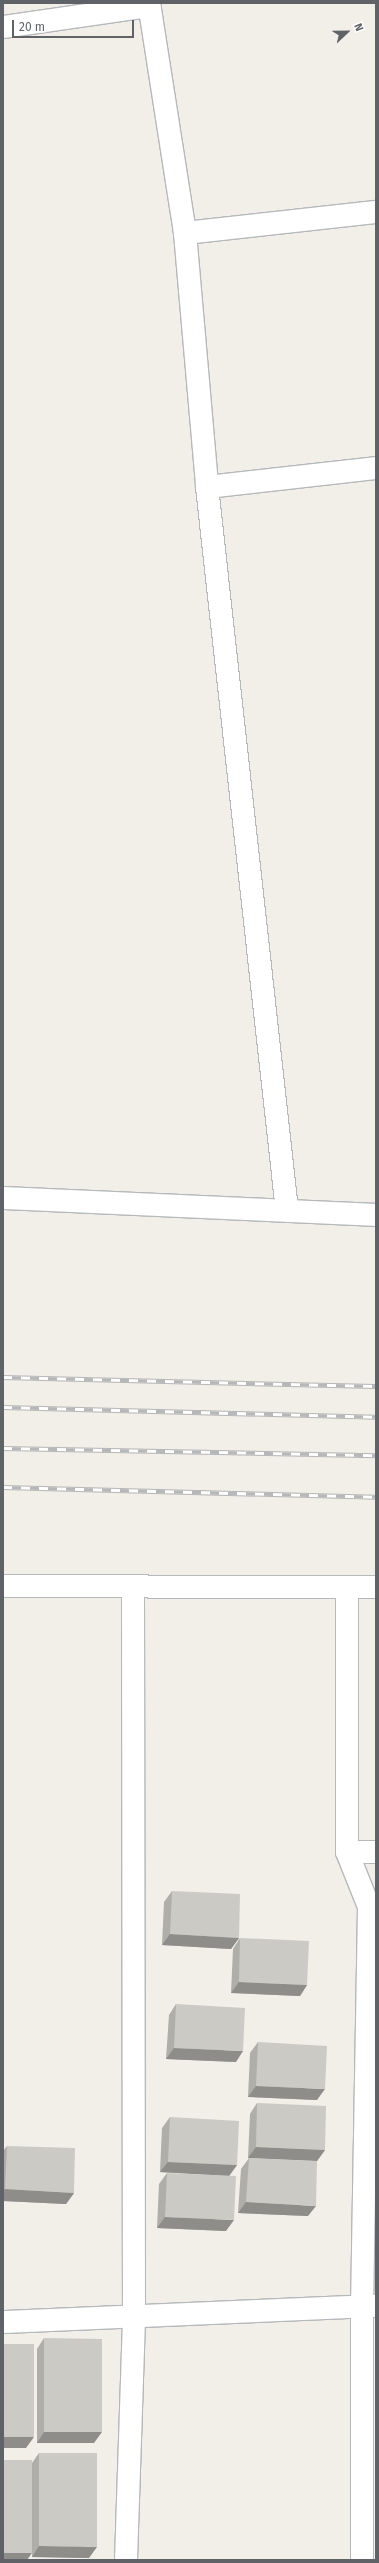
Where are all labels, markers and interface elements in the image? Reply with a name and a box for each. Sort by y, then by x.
scale bar [14,12,136,38]
north arrow [327,12,367,52]
text: 20 m [19,20,45,34]
text: N [351,21,366,33]

